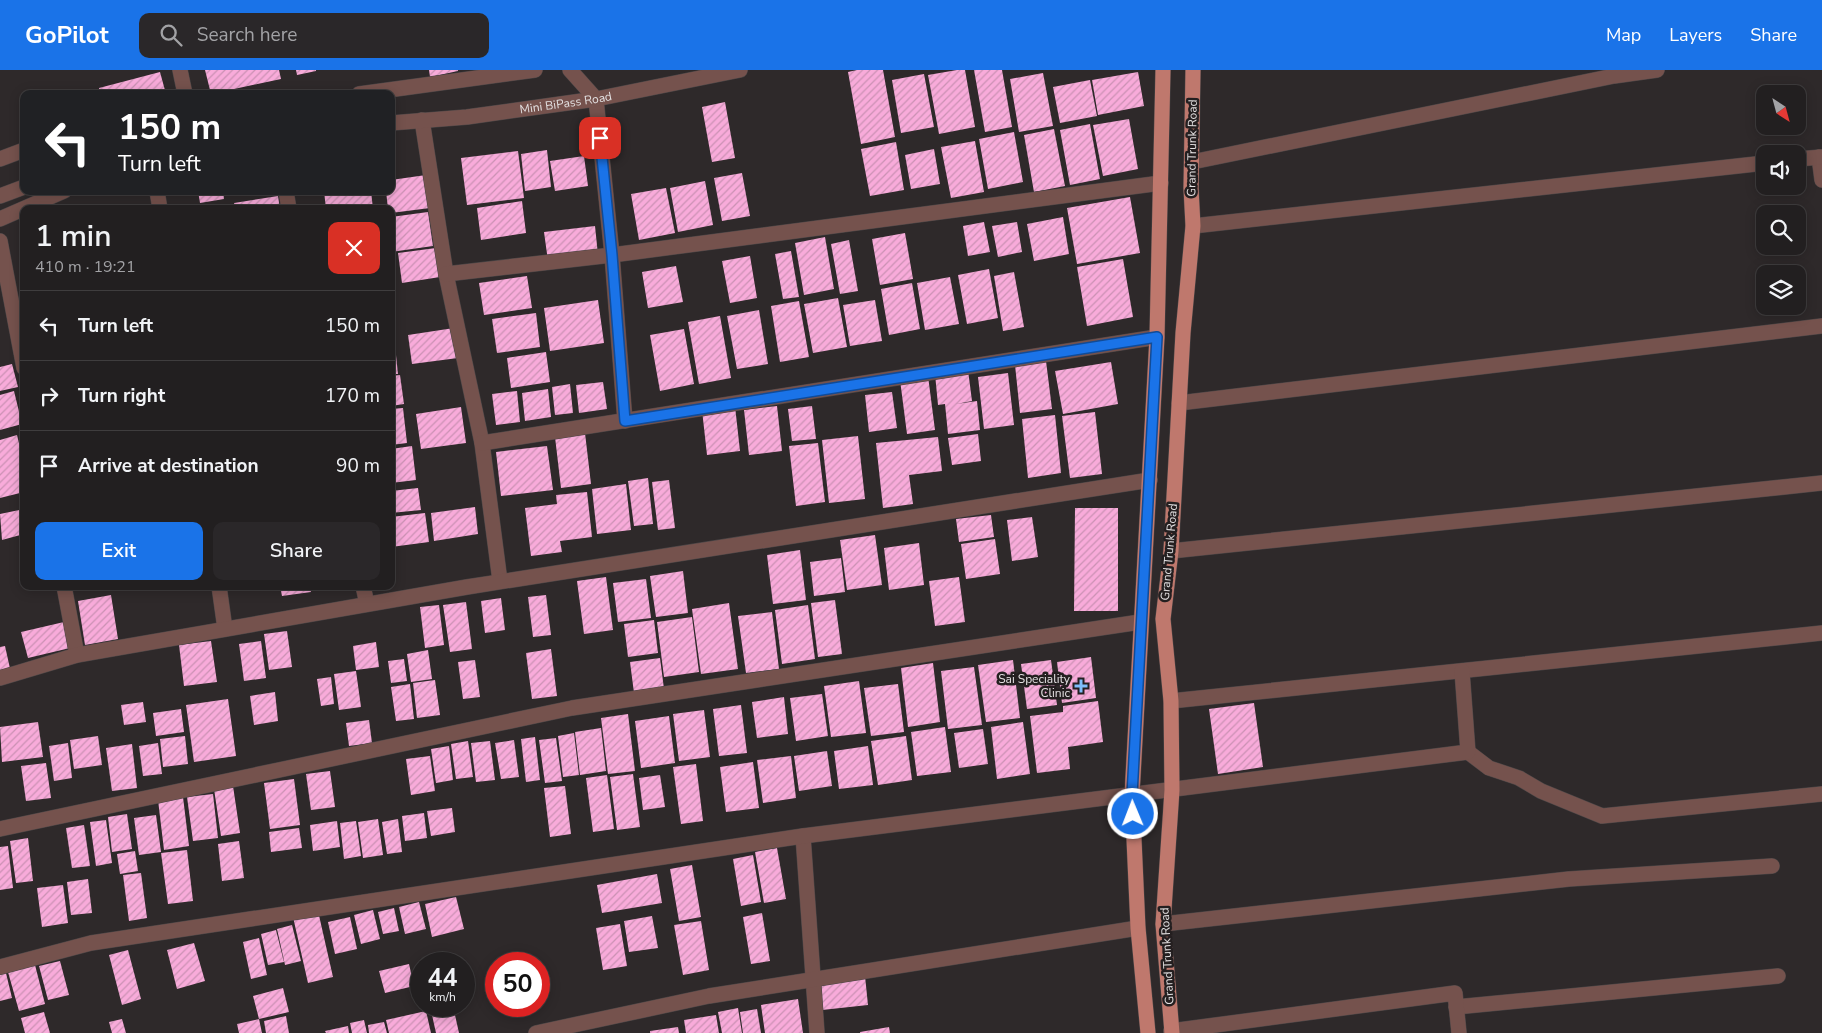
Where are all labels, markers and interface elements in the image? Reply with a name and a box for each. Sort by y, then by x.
search box [139,13,489,58]
text: GoPilot [25,19,109,51]
icon: search [157,21,185,49]
text: Search here [197,22,297,48]
text: Map [1606,23,1641,47]
text: Layers [1669,23,1722,47]
text: Share [1750,23,1797,47]
north arrow [1756,85,1806,135]
map controls [1756,85,1806,315]
street label: Mini BiPass Road [519,88,613,118]
street label: Grand Trunk Road [1183,99,1201,197]
text: 150 m [118,104,221,151]
icon: left [35,110,100,175]
pin [579,117,621,159]
icon: arrive [586,124,614,152]
button: sound [1756,145,1806,195]
text: Turn left [118,149,201,179]
button: search [1756,205,1806,255]
text: 1 min [35,216,111,257]
button: close [328,222,380,274]
text: 410 m · 19:21 [35,256,136,278]
button: layers [1756,265,1806,315]
icon: left [35,312,63,340]
text: Turn left [78,313,153,339]
text: 150 m [325,313,380,339]
icon: right [35,382,63,410]
text: Turn right [78,383,165,409]
text: 170 m [325,383,380,409]
icon: arrive [35,452,63,480]
text: Arrive at destination [78,453,259,479]
text: 90 m [336,453,380,479]
street label: Grand Trunk Road [1157,503,1181,601]
button: Exit [35,522,203,580]
button: Share [213,522,380,580]
place label: Sai Speciality Clinic [998,671,1071,701]
marker: Sai Speciality Clinic [1074,679,1088,693]
position arrow [1106,787,1158,839]
street label: Grand Trunk Road [1156,907,1178,1005]
speed limit sign: 50 [485,952,550,1017]
text: 44 [427,961,458,995]
text: km/h [429,989,456,1005]

